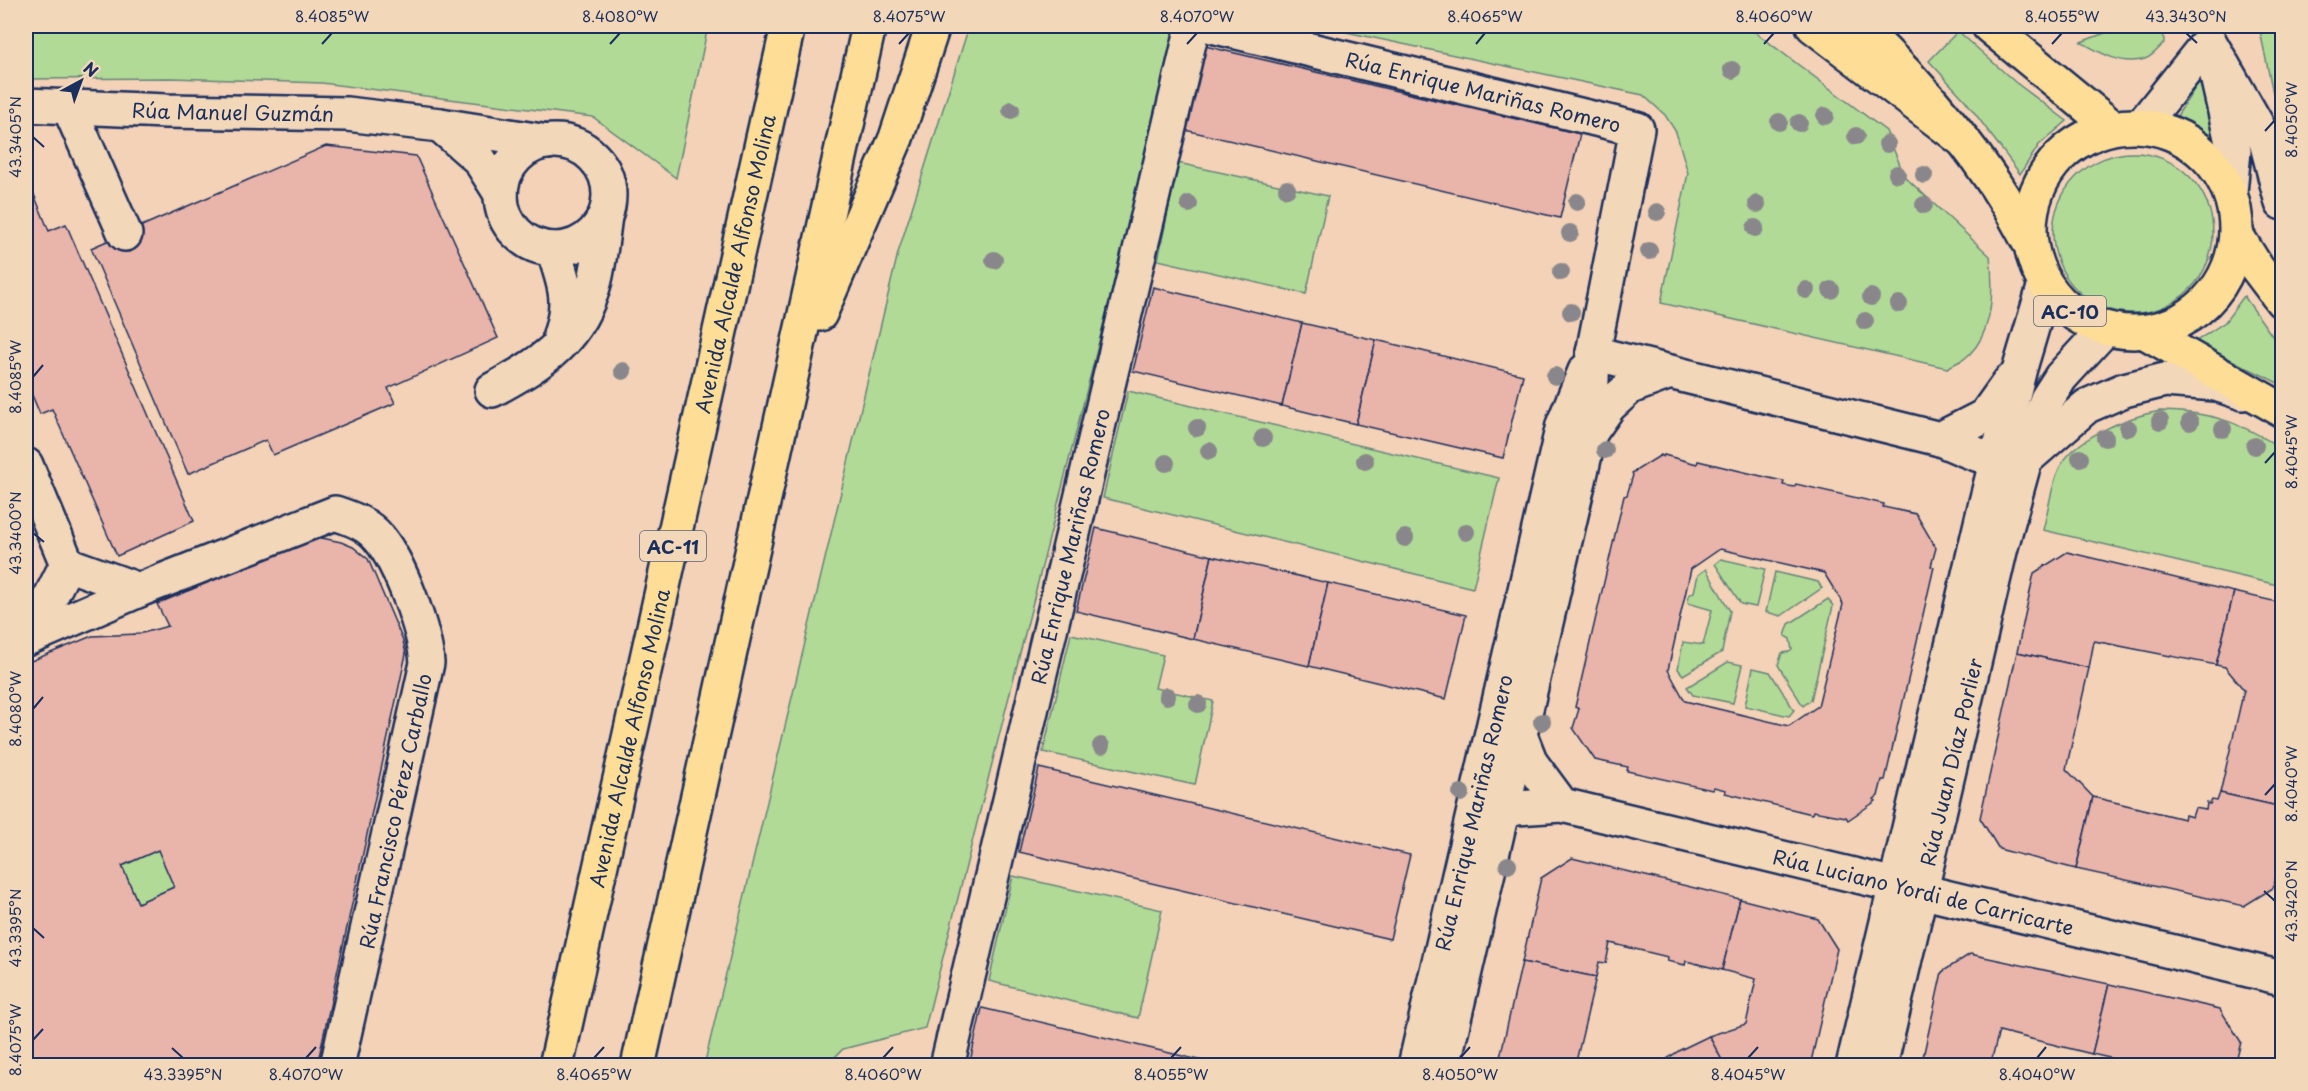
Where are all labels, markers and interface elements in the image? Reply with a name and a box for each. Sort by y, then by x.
text: 8.4085°W [295,4,370,27]
text: 8.4080°W [582,4,659,27]
text: 8.4075°W [873,4,946,27]
text: 8.4070°W [1160,4,1235,27]
text: 8.4065°W [1447,4,1523,27]
text: 8.4060°W [1735,4,1813,27]
text: 8.4055°W [2025,4,2100,27]
text: 43.3430°N [2145,4,2227,27]
street label: Rúa Enrique Mariñas Romero [1342,44,1624,140]
north arrow [51,51,111,111]
text: N [79,56,104,82]
text: 8.4050°W [2279,81,2302,158]
street label: Rúa Manuel Guzmán [131,95,334,129]
text: 43.3405°N [3,96,26,178]
street label: Avenida Alcalde Alfonso Molina [687,111,783,416]
road number: AC-10 [2034,296,2106,326]
text: 8.4085°W [3,339,26,414]
street label: Rúa Enrique Mariñas Romero [1023,405,1117,687]
text: 8.4045°W [2279,414,2302,489]
text: 43.3400°N [3,491,26,575]
road number: AC-11 [640,531,706,561]
street label: Avenida Alcalde Alfonso Molina [581,585,677,890]
street label: Rúa Juan Díaz Porlier [1912,654,1990,869]
text: 8.4080°W [3,670,26,747]
street label: Rúa Francisco Pérez Carballo [351,671,439,951]
street label: Rúa Enrique Mariñas Romero [1427,672,1520,954]
text: 8.4040°W [2279,745,2302,822]
street label: Rúa Luciano Yordi de Carricarte [1770,841,2077,943]
text: 43.3420°N [2279,860,2302,942]
text: 43.3395°N [3,888,26,968]
text: 8.4075°W [3,1003,26,1076]
text: 43.3395°N [143,1062,223,1085]
text: 8.4070°W [269,1062,344,1085]
text: 8.4065°W [556,1062,632,1085]
text: 8.4060°W [844,1062,922,1085]
text: 8.4055°W [1134,1062,1209,1085]
text: 8.4050°W [1422,1062,1499,1085]
text: 8.4045°W [1711,1062,1786,1085]
text: 8.4040°W [1999,1062,2076,1085]

